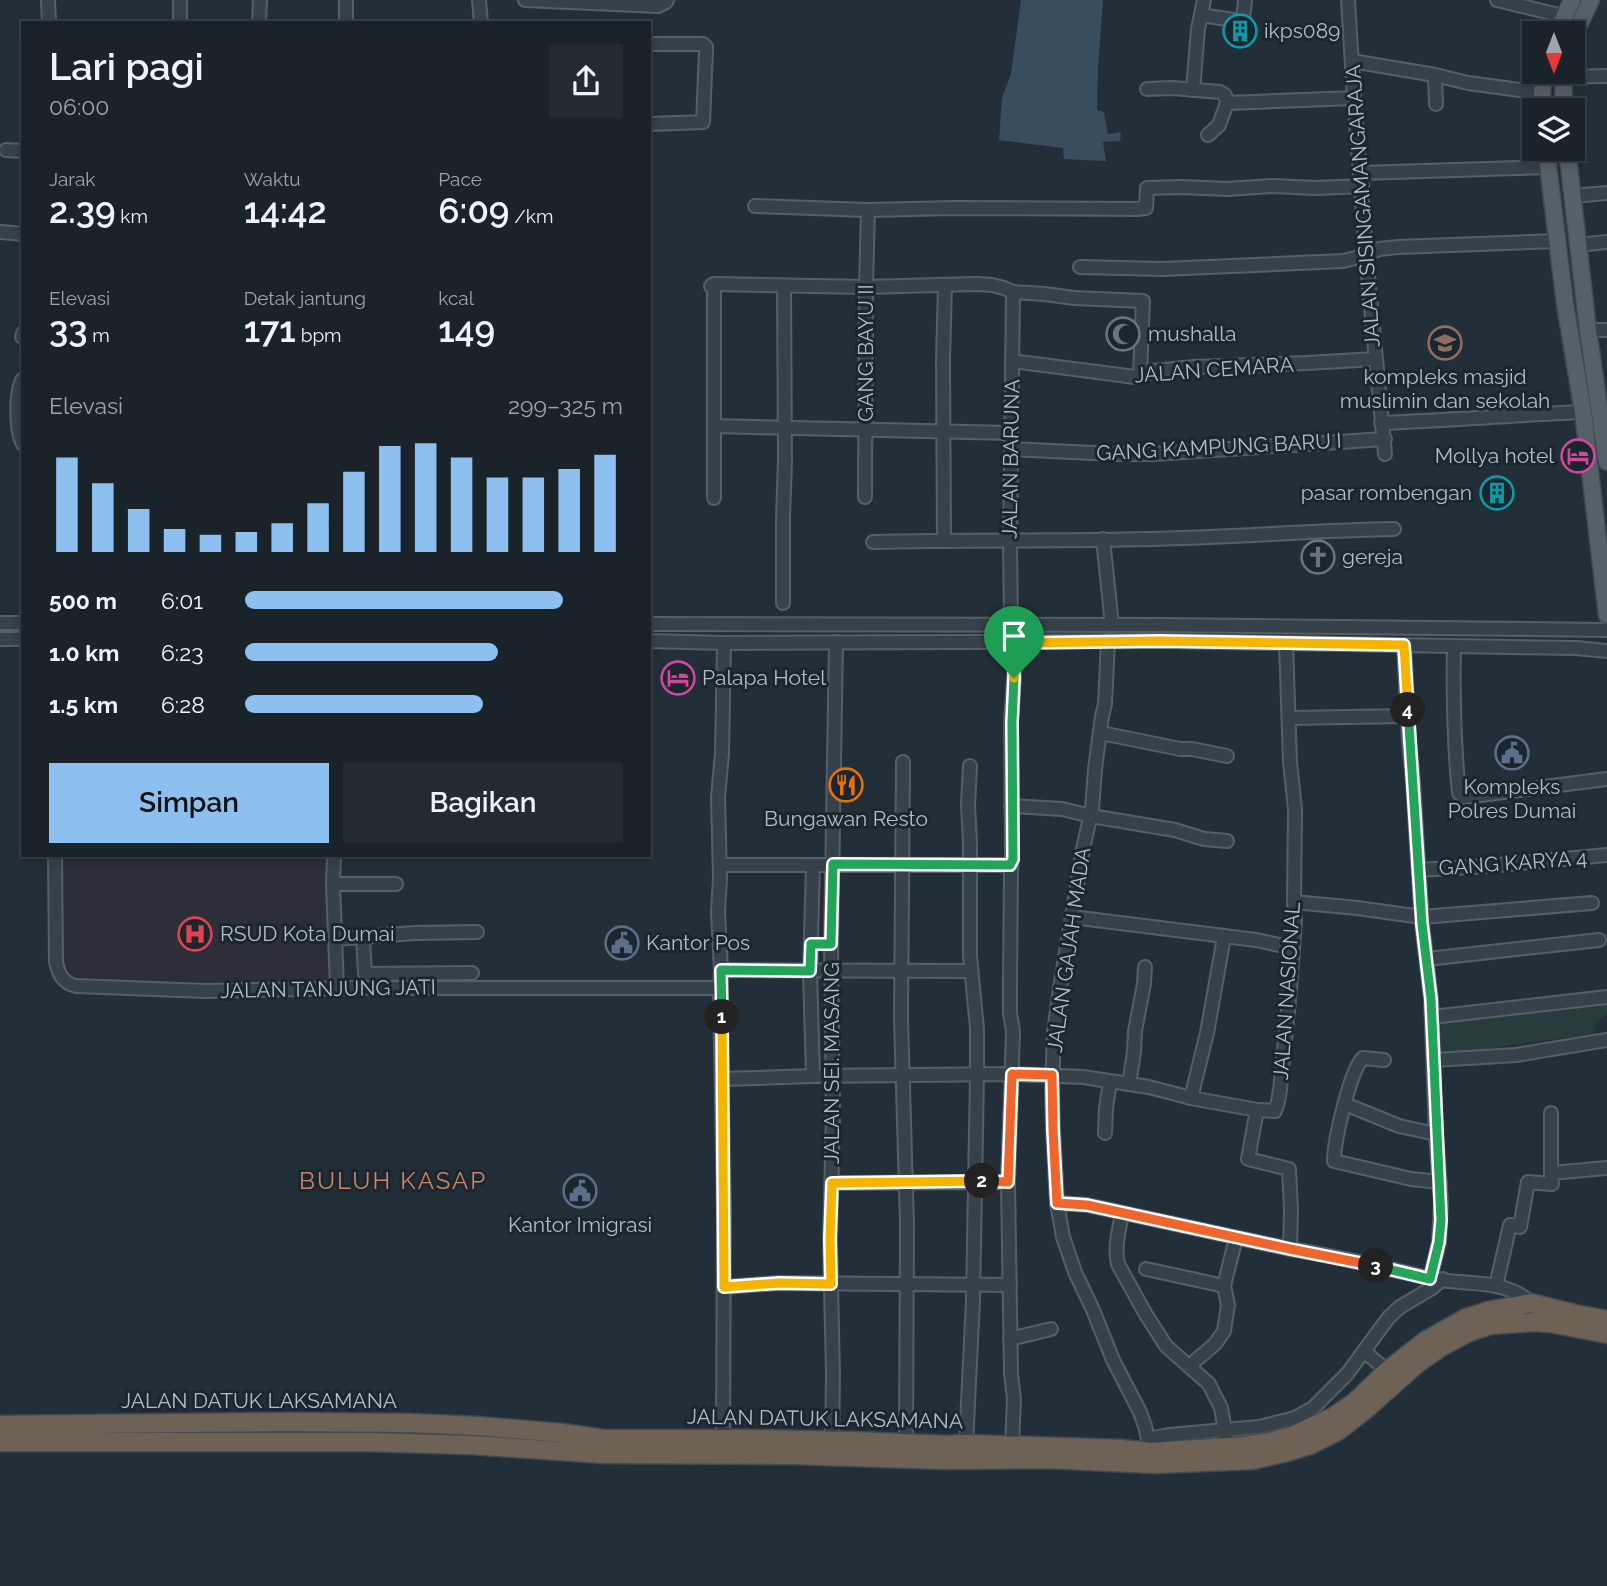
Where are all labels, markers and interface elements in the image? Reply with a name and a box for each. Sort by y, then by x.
building icon: ikps089 [1221,12,1259,50]
place label: ikps089 [1264,18,1340,43]
north arrow [1522,21,1586,84]
map controls [1522,21,1585,161]
text: Lari pagi [49,44,204,89]
button: share [549,44,623,118]
street label: JALAN SISINGAMANGARAJA [1340,64,1385,348]
text: 06:00 [49,93,109,120]
button: layers [1522,98,1585,161]
text: Jarak [49,168,95,190]
text: Waktu [244,168,301,190]
text: Pace [438,168,482,190]
text: 2.39 [49,190,116,231]
text: 14:42 [244,190,327,231]
text: 6:09 [438,190,509,231]
text: km [116,205,148,227]
text: /km [509,205,553,227]
street label: GANG BAYU II [853,284,878,422]
text: Elevasi [49,287,110,309]
text: Detak jantung [244,287,366,309]
text: kcal [438,287,474,309]
text: 33 [49,309,87,350]
text: 171 [244,309,296,350]
text: 149 [438,309,495,350]
mosque icon: mushalla [1104,315,1142,353]
place label: mushalla [1148,321,1236,346]
text: m [87,324,110,346]
text: bpm [296,324,342,346]
school or university icon: kompleks masjid muslimin dan sekolah [1426,324,1464,362]
street label: JALAN CEMARA [1133,351,1294,388]
place label: kompleks masjid muslimin dan sekolah [1340,364,1550,413]
street label: JALAN BARUNA [997,379,1024,539]
text: Elevasi [49,392,123,419]
text: 299–325 m [508,392,623,419]
street label: GANG KAMPUNG BARU I [1096,428,1342,465]
hotel icon: Mollya hotel [1559,437,1597,475]
place label: Mollya hotel [1435,443,1554,468]
building icon: pasar rombengan [1478,474,1516,512]
place label: pasar rombengan [1301,480,1472,505]
church icon: gereja [1299,538,1337,576]
place label: gereja [1342,544,1403,569]
text: 500 m [49,587,117,614]
text: 6:01 [161,587,203,614]
pin [984,606,1044,678]
icon: arrive [995,617,1033,655]
text: 1.0 km [49,639,119,666]
text: 6:23 [161,639,203,666]
hotel icon: Palapa Hotel [659,659,697,697]
place label: Palapa Hotel [702,665,826,690]
text: 1.5 km [49,691,118,718]
text: 6:28 [161,691,205,718]
pin: 4 [1390,692,1426,728]
text: 4 [1402,698,1413,720]
public building icon: Kompleks Polres Dumai [1493,734,1531,772]
button: Simpan [49,763,329,843]
button: Bagikan [343,763,623,843]
restaurant icon: Bungawan Resto [827,766,865,804]
place label: Kompleks Polres Dumai [1448,774,1576,823]
place label: Bungawan Resto [764,806,928,831]
street label: GANG KARYA 4 [1438,845,1588,880]
street label: JALAN GAJAH MADA [1042,846,1095,1054]
street label: JALAN NASIONAL [1268,901,1305,1081]
hospital icon: RSUD Kota Dumai [176,915,214,953]
place label: RSUD Kota Dumai [220,921,395,946]
public building icon: Kantor Pos [603,924,641,962]
place label: Kantor Pos [646,930,750,955]
street label: JALAN SEI. MASANG [819,962,844,1164]
street label: JALAN TANJUNG JATI [220,974,436,1003]
pin: 1 [704,1000,740,1034]
text: 1 [717,1005,726,1027]
pin: 2 [964,1164,1000,1198]
district label: BULUH KASAP [299,1166,487,1195]
text: 2 [976,1169,987,1191]
public building icon: Kantor Imigrasi [561,1172,599,1210]
place label: Kantor Imigrasi [508,1212,652,1237]
pin: 3 [1358,1248,1394,1284]
text: 3 [1370,1254,1381,1276]
street label: JALAN DATUK LAKSAMANA [121,1388,397,1413]
street label: JALAN DATUK LAKSAMANA [687,1404,963,1433]

